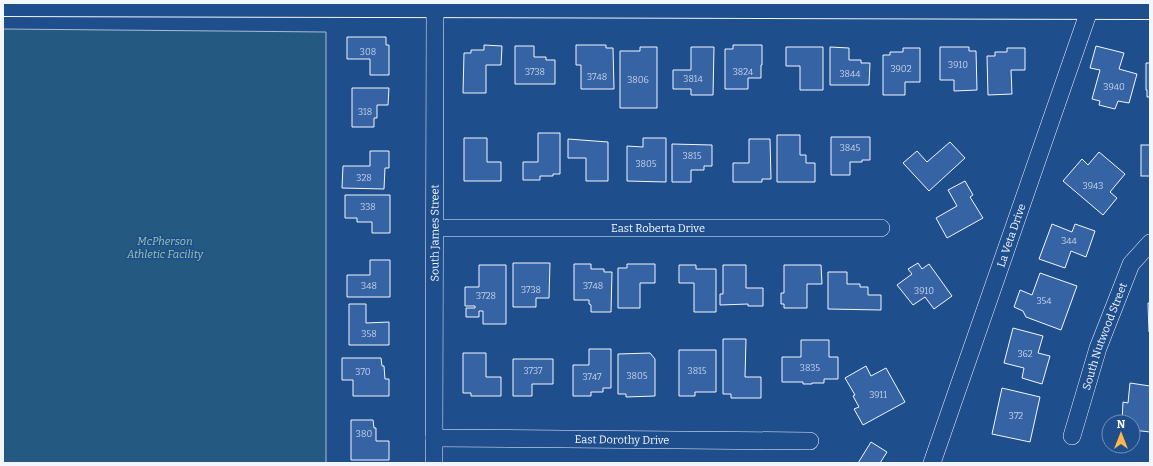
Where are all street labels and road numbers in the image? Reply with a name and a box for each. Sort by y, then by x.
street label: South James Street [428,184,442,282]
street label: La Veta Drive [995,202,1029,269]
street label: East Roberta Drive [611,222,705,235]
street label: South Nutwood Street [1080,281,1130,392]
street label: East Dorothy Drive [575,433,669,447]

